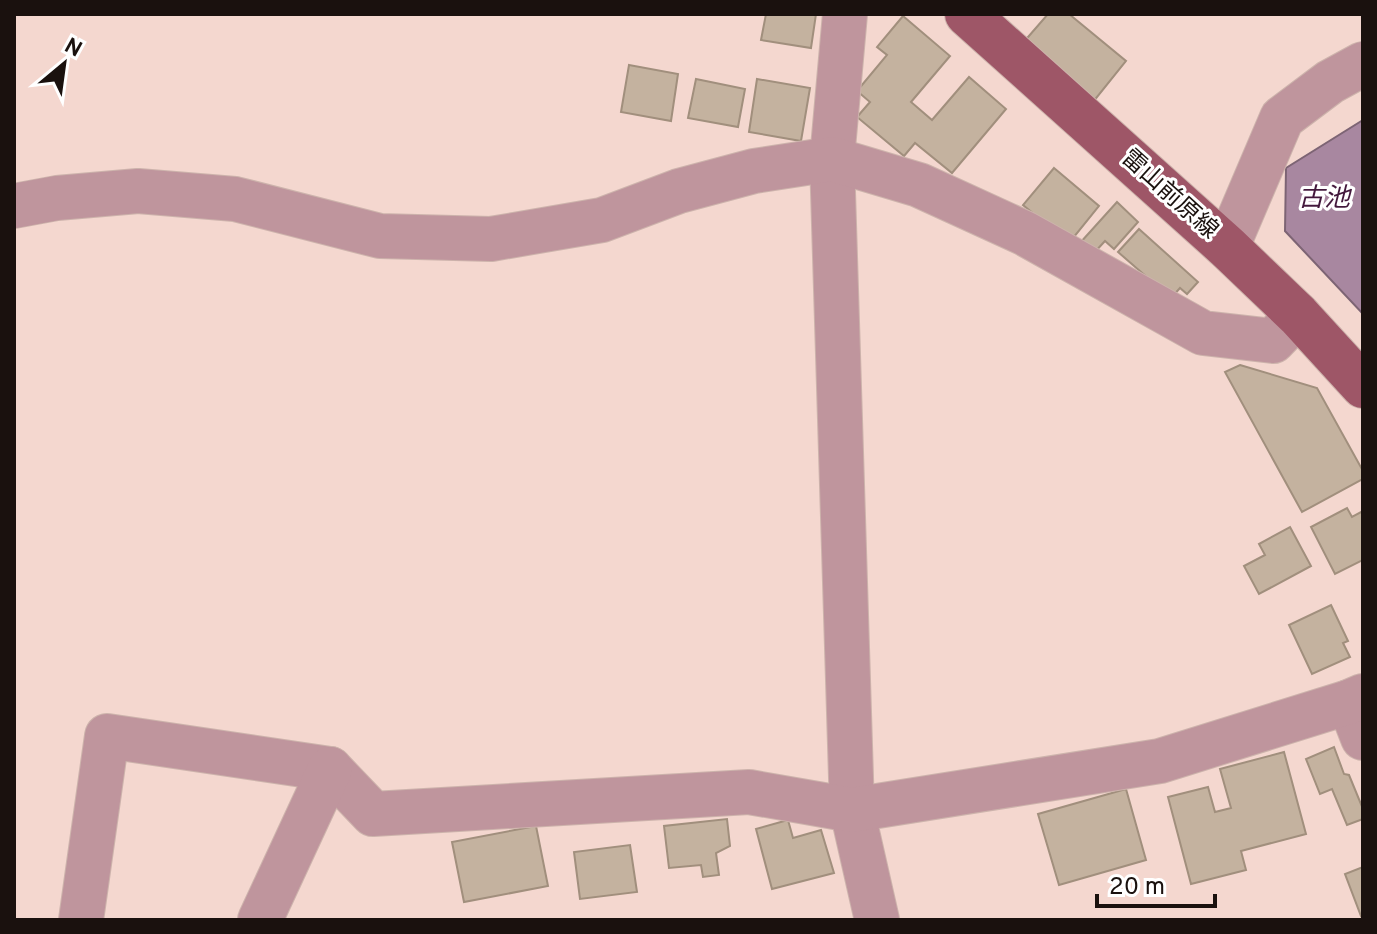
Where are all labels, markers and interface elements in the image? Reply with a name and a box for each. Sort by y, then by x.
north arrow [24,24,104,104]
text: N [59,33,86,64]
street label: 雷山前原線 [1114,144,1224,246]
water label: 古池 [1298,183,1353,216]
scale bar [1097,858,1215,908]
text: 20 m [1109,873,1165,903]

